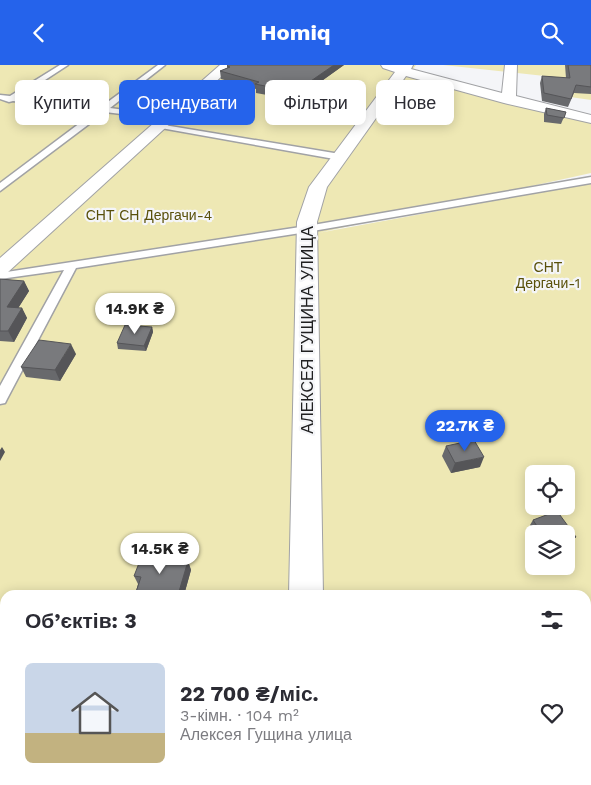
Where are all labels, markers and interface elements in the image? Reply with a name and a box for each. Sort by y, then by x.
icon: back [25,19,53,47]
icon: search [538,19,566,47]
text: Homiq [260,20,331,45]
chip: Купити [15,80,109,125]
chip: Орендувати [119,80,255,125]
chip: Фільтри [265,80,366,125]
chip: Нове [376,80,454,125]
park label: СНТ СН Дергачи-4 [86,207,212,223]
street label: АЛЕКСЕЯ ГУЩИНА УЛИЦА [298,226,317,434]
park label: СНТ Дергачи-1 [516,259,580,291]
pin: 14.9K ₴ [89,293,181,335]
text: 14.9K ₴ [106,299,164,318]
pin: 22.7K ₴ [419,409,511,452]
text: 22.7K ₴ [436,416,494,435]
map controls [525,465,575,575]
button: locate [525,465,575,515]
button: layers [525,525,575,575]
pin: 14.5K ₴ [114,533,206,575]
text: 14.5K ₴ [131,539,189,558]
icon: filters [538,606,566,634]
text: Об’єктів: 3 [25,608,137,633]
text: 22 700 ₴/міс. [180,681,319,706]
icon: home [65,683,125,743]
icon: heart [538,699,566,727]
text: 3-кімн. · 104 m² [180,706,299,725]
text: Алексея Гущина улица [180,725,352,744]

